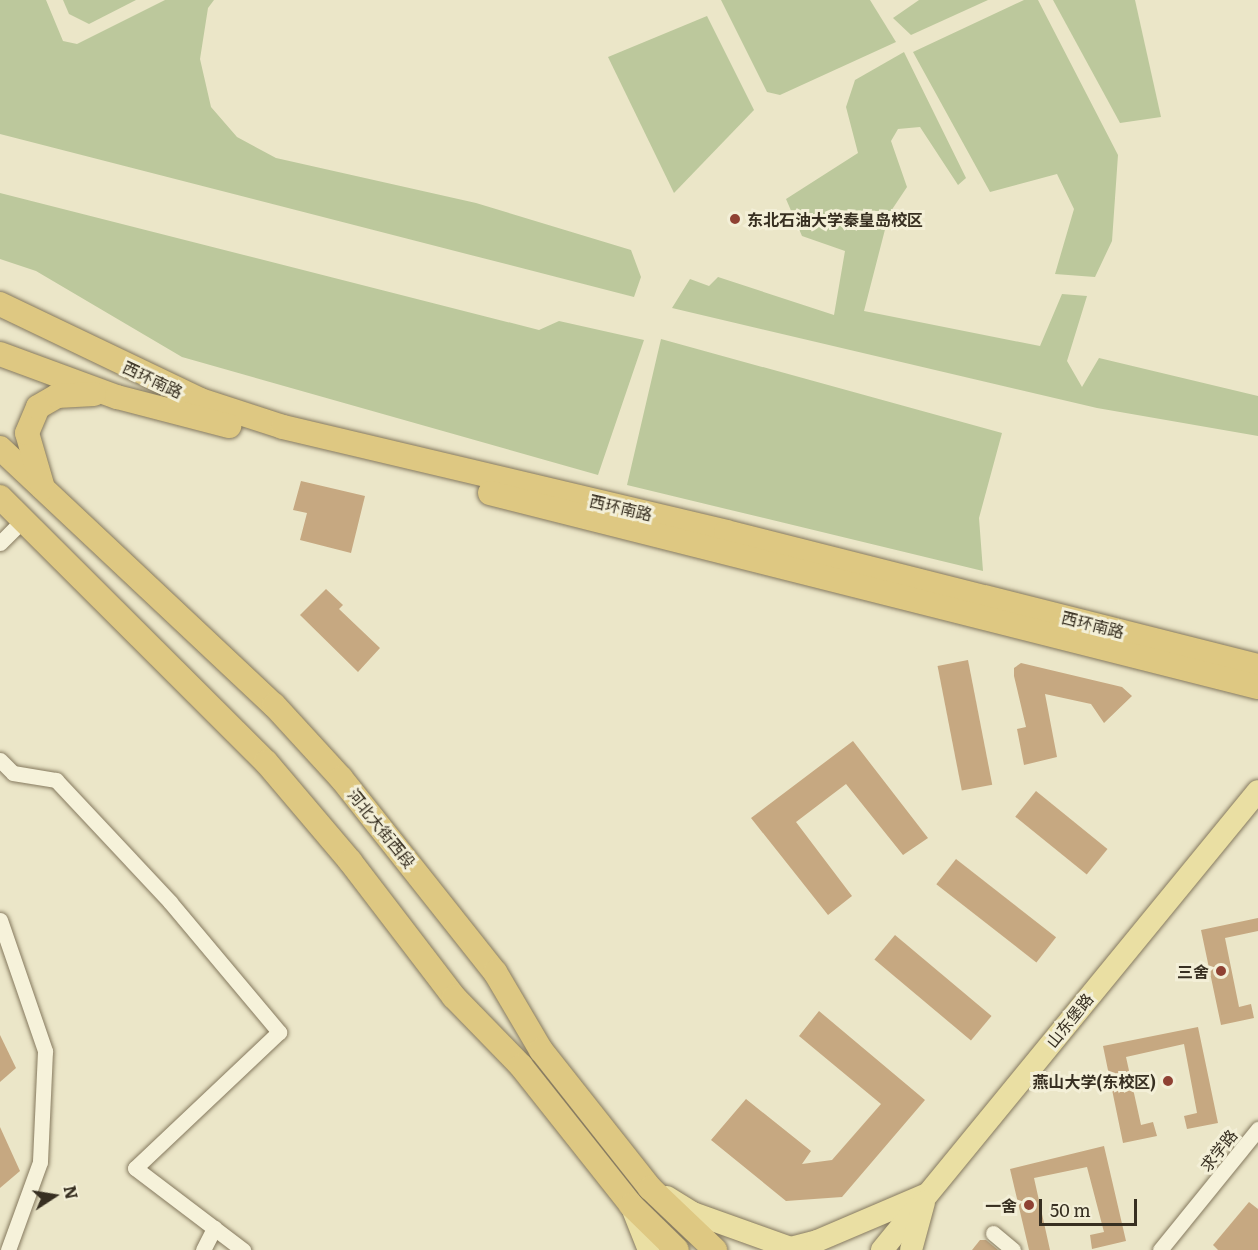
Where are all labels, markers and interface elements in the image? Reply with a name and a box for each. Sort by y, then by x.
place label: 东北石油大学秦皇岛校区 [747,209,923,229]
marker: 东北石油大学秦皇岛校区 [728,212,742,226]
street label: 西环南路 [120,357,186,401]
street label: 西环南路 [588,490,654,524]
street label: 西环南路 [1060,607,1126,641]
street label: 河北大街西段 [344,785,420,871]
place label: 三舍 [1177,961,1209,981]
marker: 三舍 [1214,964,1228,978]
street label: 山东堡路 [1041,989,1097,1051]
place label: 燕山大学(东校区) [1033,1071,1156,1091]
marker: 燕山大学(东校区) [1161,1074,1175,1088]
street label: 求学路 [1195,1125,1241,1175]
north arrow [24,1166,84,1226]
text: N [58,1183,85,1201]
scale bar [1042,1187,1140,1225]
place label: 一舍 [985,1195,1017,1215]
text: 50 m [1050,1196,1091,1223]
marker: 一舍 [1022,1198,1036,1212]

